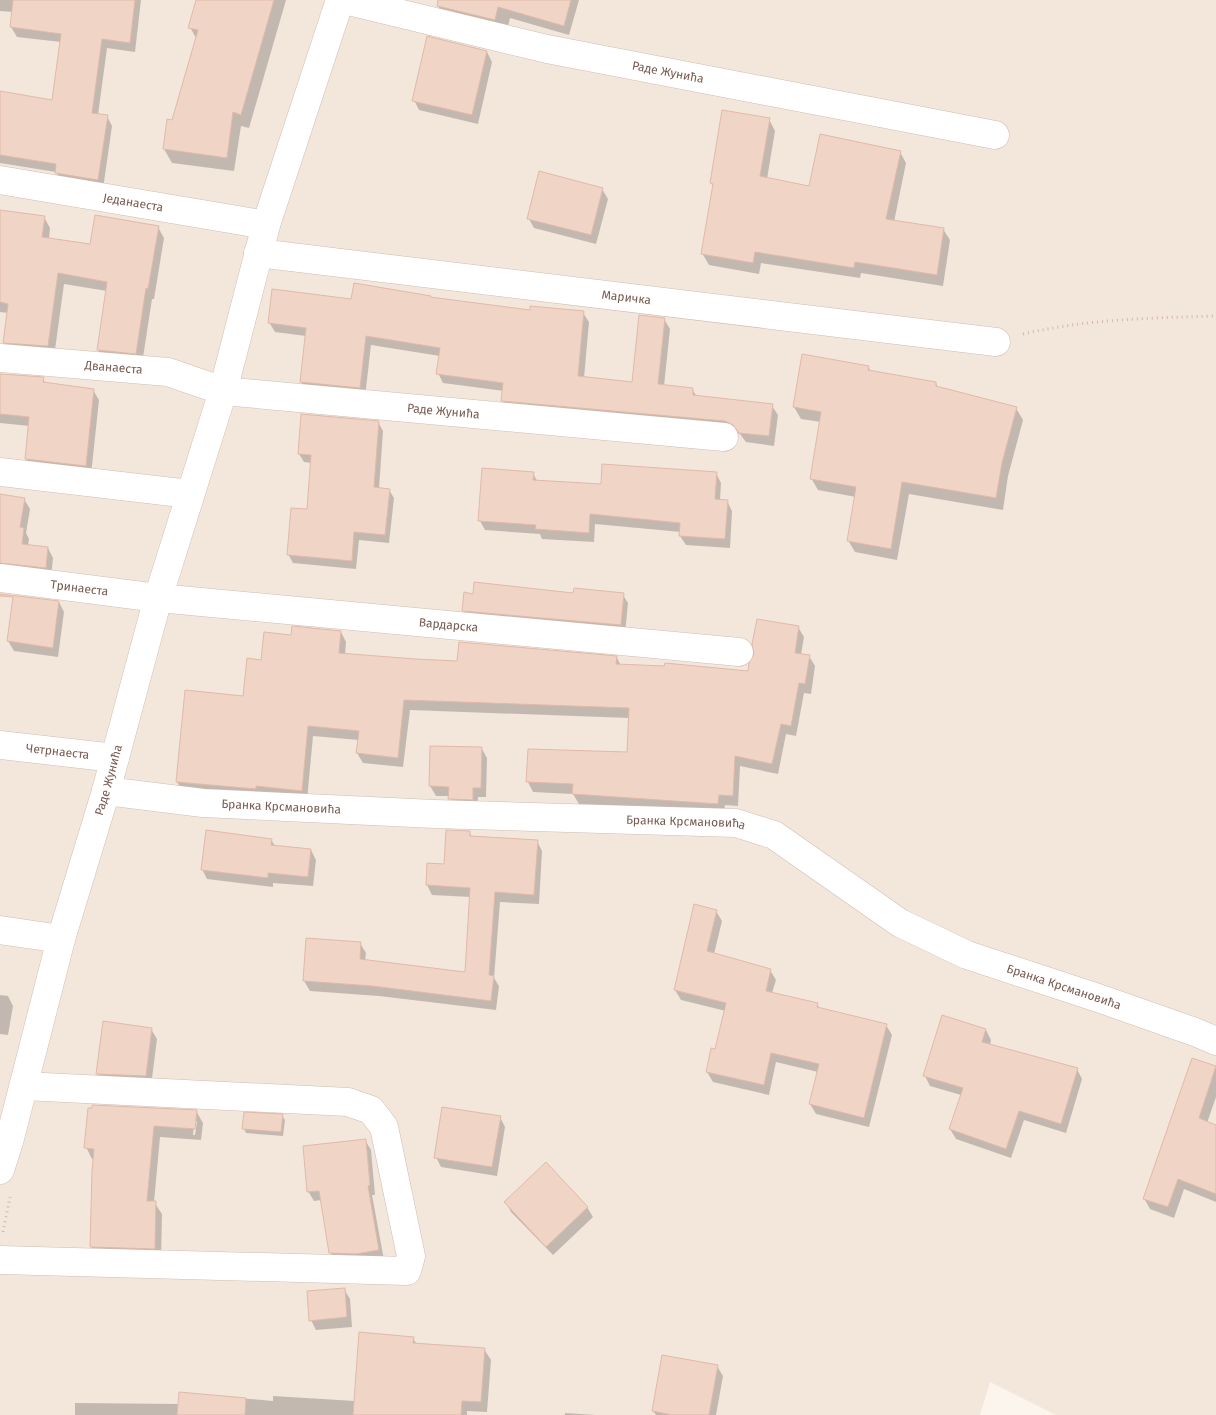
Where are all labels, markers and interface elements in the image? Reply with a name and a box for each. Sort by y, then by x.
street label: Раде Жунића [631,58,705,86]
street label: Једанаеста [102,191,164,214]
street label: Маричка [601,288,652,307]
street label: Дванаеста [83,358,143,377]
street label: Раде Жунића [406,401,480,422]
street label: Тринаеста [50,577,109,599]
street label: Вардарска [418,615,479,635]
street label: Четрнаеста [25,741,90,762]
street label: Раде Жунића [92,743,125,817]
street label: Бранка Крсмановића [221,797,341,817]
street label: Бранка Крсмановића [626,813,747,833]
street label: Бранка Крсмановића [1005,962,1123,1013]

